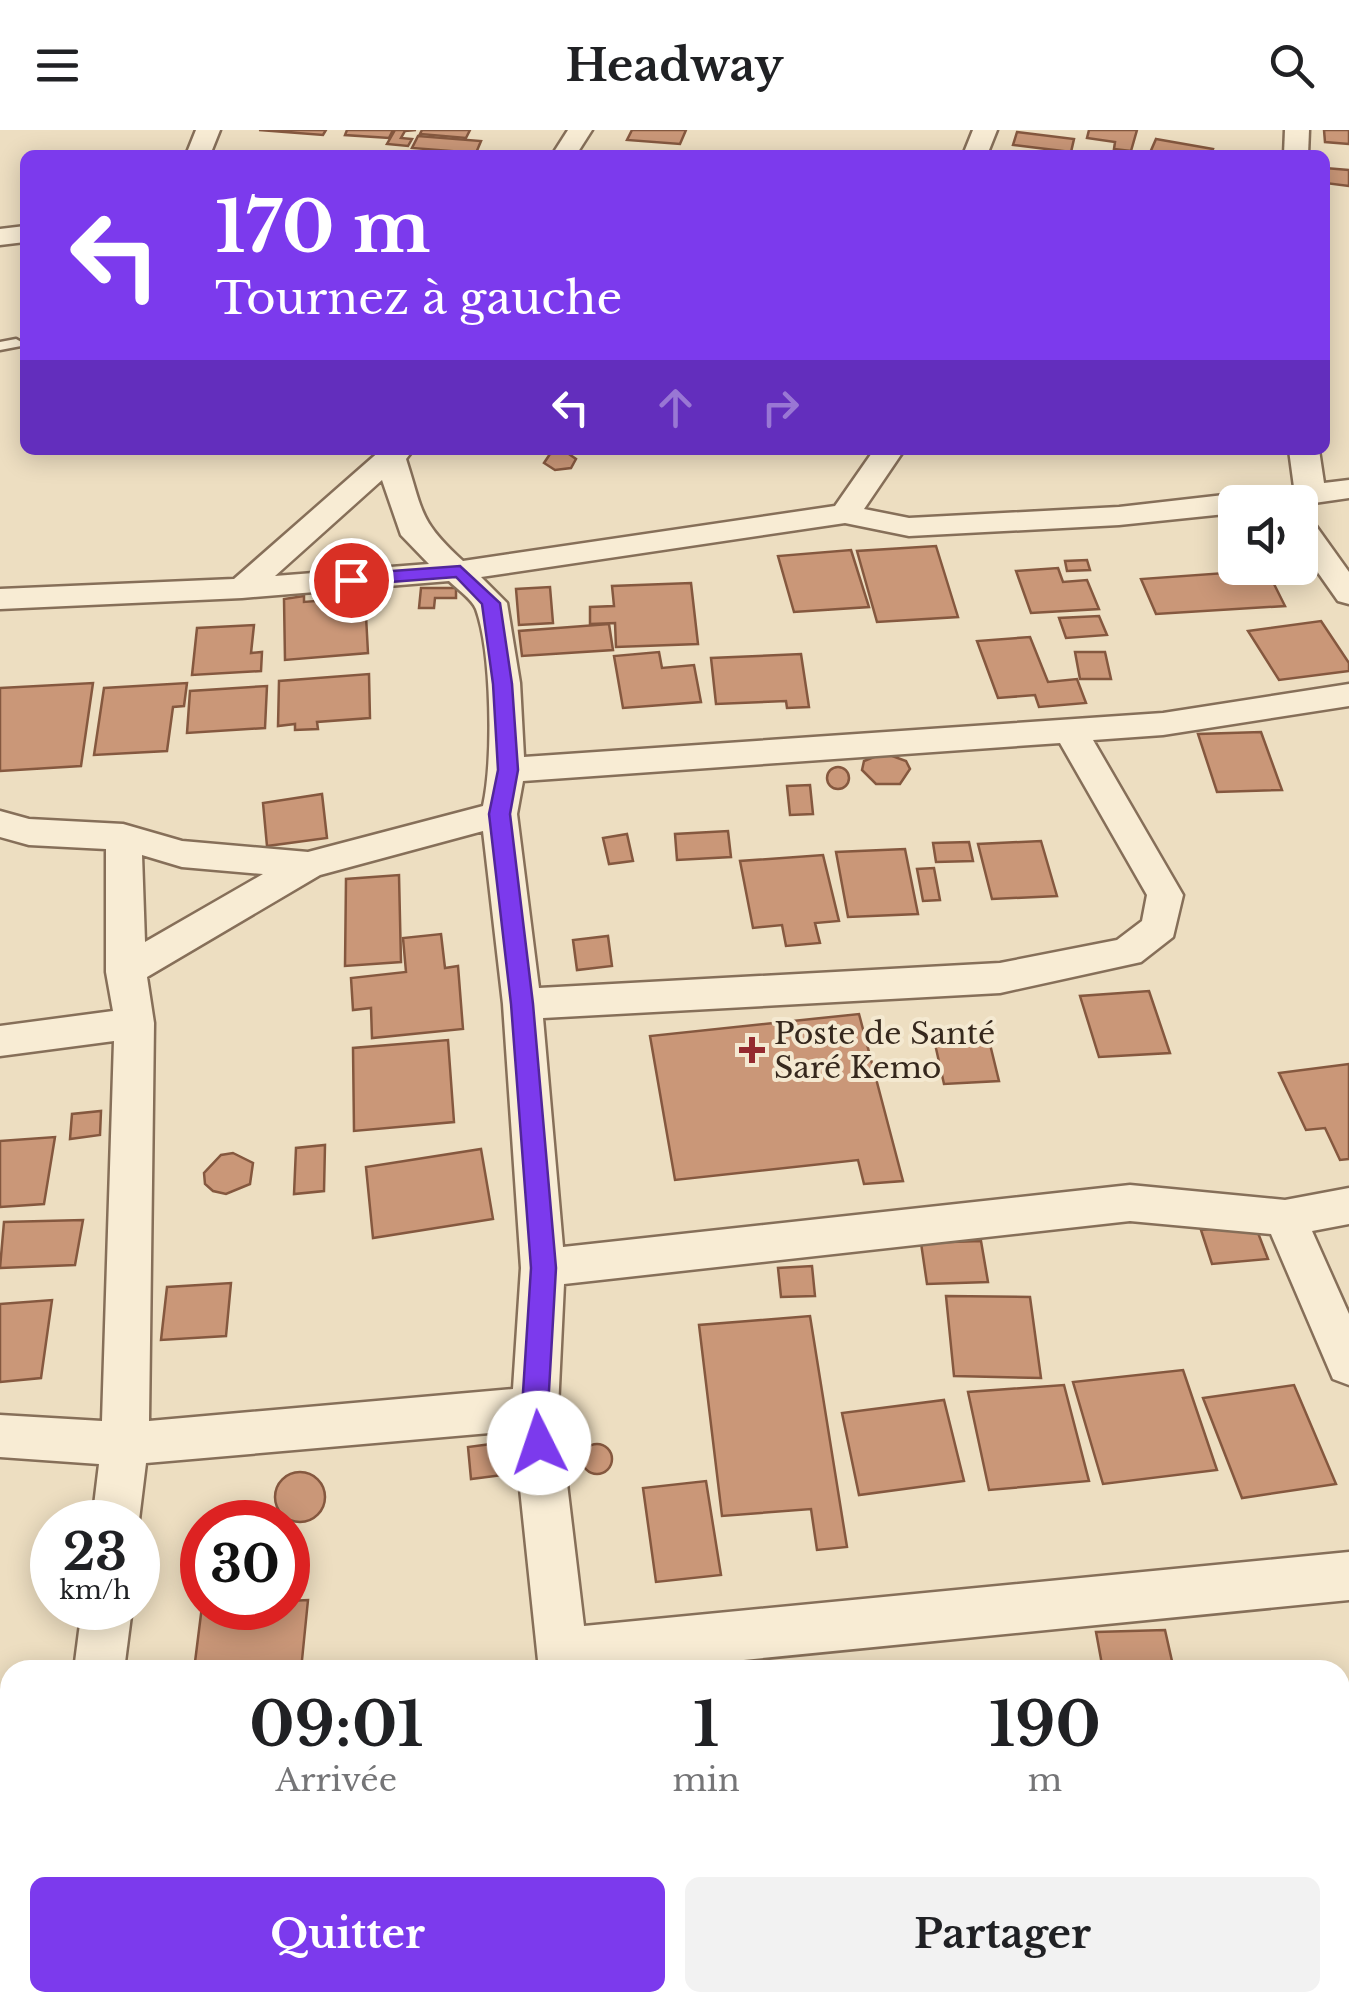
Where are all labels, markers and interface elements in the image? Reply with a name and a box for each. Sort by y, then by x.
text: Headway [566,37,783,93]
icon: menu [30,38,85,93]
icon: search [1264,38,1319,93]
text: 170 m [215,184,431,271]
icon: left [50,190,180,320]
text: Tournez à gauche [215,270,622,326]
icon: left [543,380,598,435]
icon: ahead [648,380,703,435]
icon: right [753,380,808,435]
map controls [1218,485,1318,585]
button: sound [1218,485,1318,585]
pin [309,538,394,623]
icon: arrive [324,553,379,608]
place label: Poste de Santé Saré Kemo [774,1015,995,1086]
marker: Poste de Santé Saré Kemo [739,1037,765,1063]
position arrow [487,1391,591,1495]
speed limit sign: 30 [180,1500,310,1630]
text: 23 [63,1521,127,1584]
text: km/h [60,1575,130,1606]
text: 09:01 [249,1688,423,1762]
text: 1 [693,1688,719,1762]
text: 190 [989,1688,1101,1762]
text: Arrivée [276,1760,397,1800]
text: min [673,1760,740,1800]
text: m [1028,1760,1062,1800]
button: Quitter [30,1877,665,1992]
button: Partager [685,1877,1320,1992]

